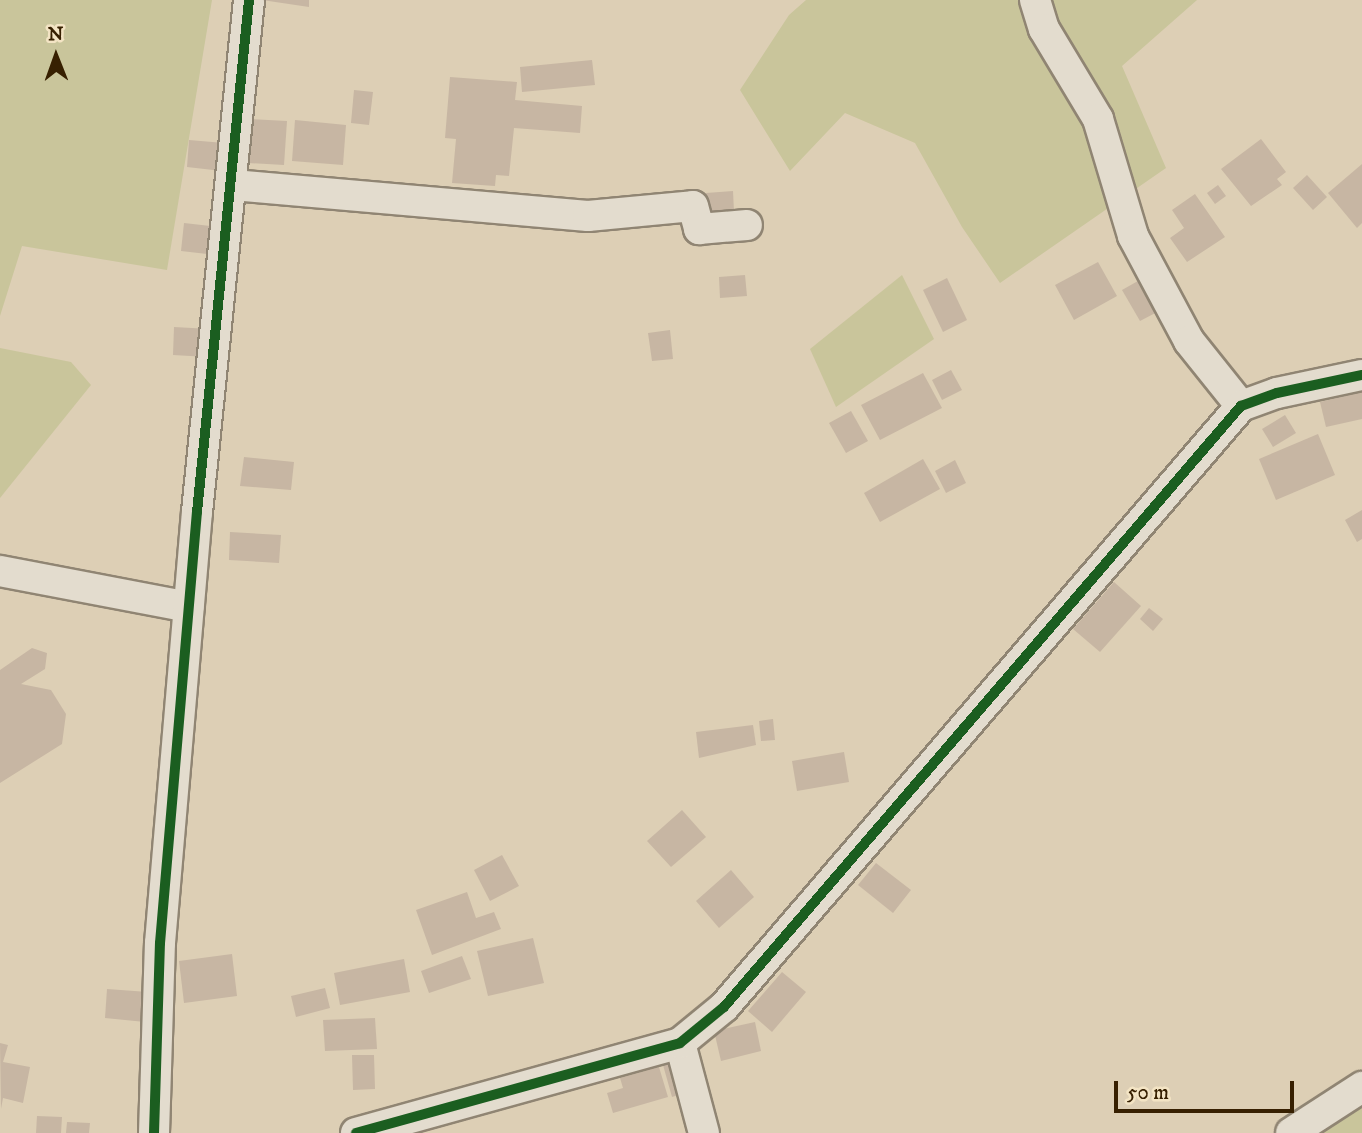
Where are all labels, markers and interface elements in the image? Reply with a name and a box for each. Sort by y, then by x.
north arrow [21,21,91,91]
text: N [48,23,64,46]
scale bar [1117,1066,1297,1110]
text: 50 m [1127,1080,1169,1106]

